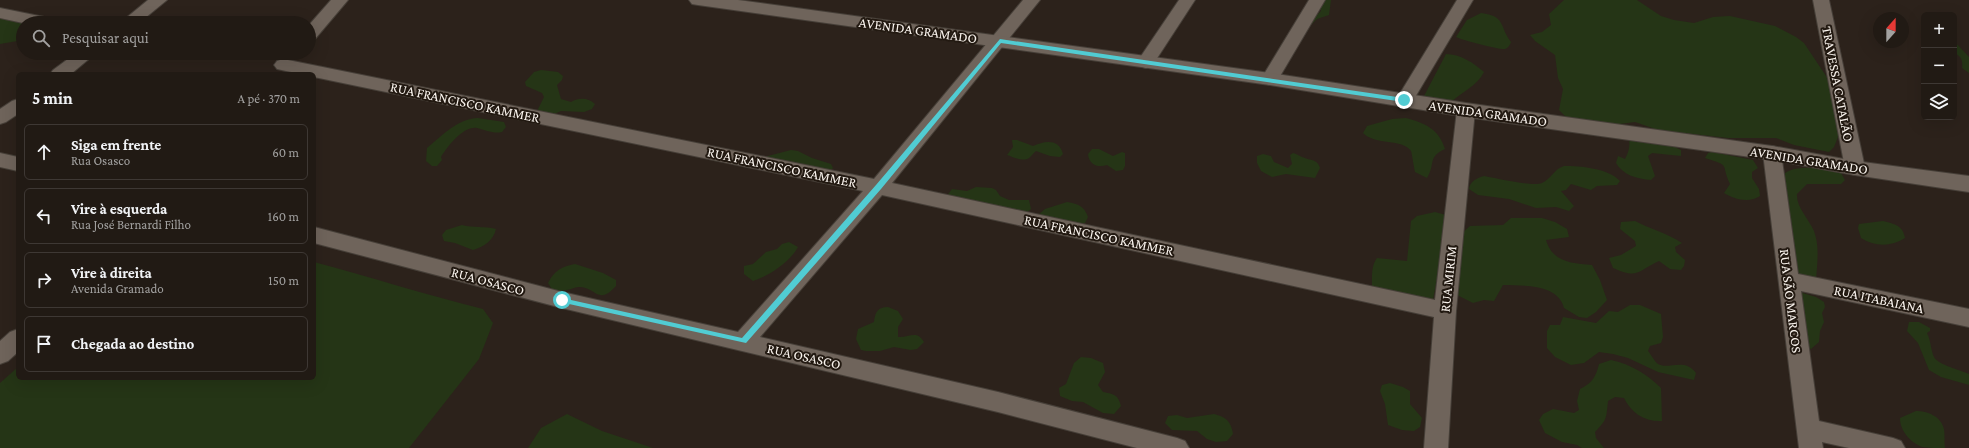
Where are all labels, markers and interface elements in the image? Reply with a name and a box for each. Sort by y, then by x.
north arrow [1873,12,1909,48]
map controls [1921,12,1957,120]
button: + [1921,12,1957,48]
street label: AVENIDA GRAMADO [858,14,978,46]
search box [16,16,316,60]
street label: TRAVESSA CATALÃO [1819,25,1857,143]
icon: search [30,27,52,49]
text: Pesquisar aqui [62,30,149,46]
button: − [1921,48,1957,84]
street label: RUA FRANCISCO KAMMER [389,78,541,126]
button: layers [1921,84,1957,120]
text: 5 min [32,89,73,108]
text: A pé · 370 m [238,91,300,106]
route end [1395,91,1413,109]
street label: AVENIDA GRAMADO [1428,97,1548,129]
text: Siga em frente [71,137,161,153]
icon: ahead [33,141,55,163]
street label: RUA FRANCISCO KAMMER [706,143,858,191]
street label: AVENIDA GRAMADO [1749,143,1869,177]
text: 60 m [272,145,299,160]
text: Rua Osasco [71,153,130,168]
text: Vire à esquerda [71,201,167,217]
icon: left [33,205,55,227]
text: 160 m [268,209,299,224]
street label: RUA FRANCISCO KAMMER [1023,211,1175,259]
text: Rua José Bernardi Filho [71,217,191,232]
street label: RUA MIRIM [1437,245,1459,313]
street label: RUA SÃO MARCOS [1777,248,1805,354]
street label: RUA OSASCO [450,264,526,298]
text: Vire à direita [71,265,152,281]
icon: right [33,269,55,291]
text: 150 m [268,273,299,288]
text: Avenida Gramado [71,281,164,296]
street label: RUA ITABAIANA [1833,282,1925,316]
route start [553,291,571,309]
icon: arrive [33,333,55,355]
text: Chegada ao destino [71,336,194,352]
street label: RUA OSASCO [766,340,842,372]

